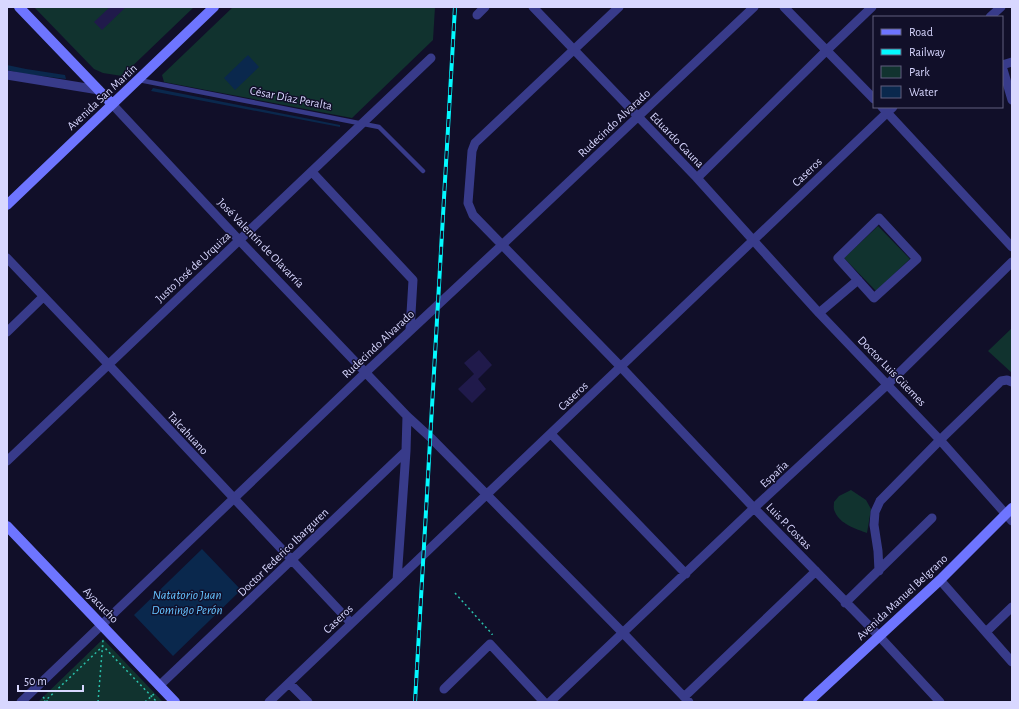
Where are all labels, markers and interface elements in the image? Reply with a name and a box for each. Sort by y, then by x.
legend [873,16,1003,108]
text: Road [909,26,933,38]
text: Railway [909,46,945,59]
street label: Avenida San Martín [65,62,139,132]
text: Park [909,66,930,78]
street label: César Díaz Peralta [249,84,333,112]
text: Water [909,86,938,98]
street label: Rudecindo Alvarado [576,87,652,159]
street label: Eduardo Gauna [648,110,706,170]
street label: Caseros [790,155,824,189]
street label: José Valentín de Olavarría [215,196,307,290]
street label: Justo José de Urquiza [153,229,233,305]
street label: Rudecindo Alvarado [340,308,416,380]
street label: Doctor Luis Güemes [856,334,928,408]
street label: Caseros [556,379,590,413]
street label: Talcahuano [165,409,211,457]
street label: España [758,458,791,490]
street label: Luis P. Costas [764,500,814,552]
street label: Doctor Federico Ibarguren [235,506,331,598]
street label: Avenida Manuel Belgrano [854,552,950,642]
street label: Ayacucho [80,585,121,626]
water label: Natatorio Juan Domingo Perón [151,589,223,617]
street label: Caseros [321,602,355,636]
scale bar [18,667,83,693]
text: 50 m [24,675,47,687]

